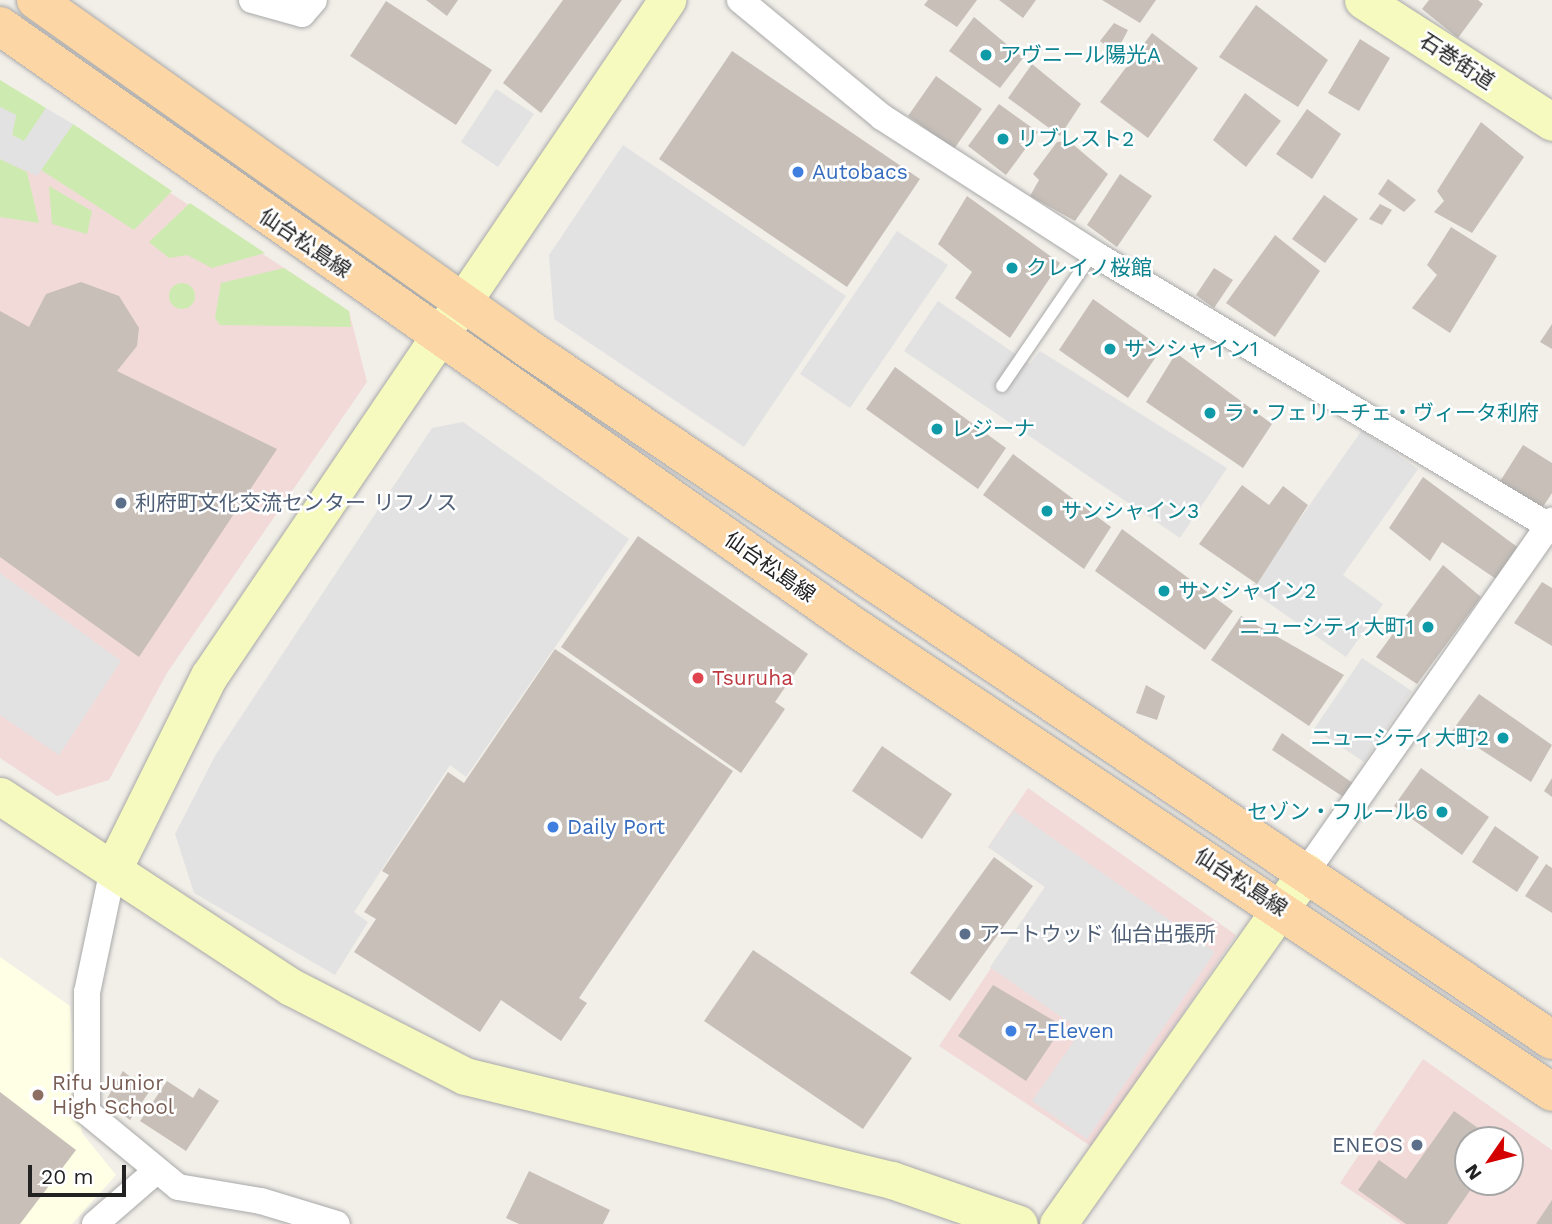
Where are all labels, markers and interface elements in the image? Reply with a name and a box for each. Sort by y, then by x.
street label: 石巻街道 [1415,28,1499,94]
place label: アヴニール陽光A [1000,42,1161,68]
marker: アヴニール陽光A [978,47,994,63]
place label: リブレスト2 [1017,126,1134,152]
marker: リブレスト2 [995,131,1011,147]
place label: Autobacs [812,159,908,185]
marker: Autobacs [790,164,806,180]
street label: 仙台松島線 [254,203,356,283]
place label: クレイノ桜館 [1026,255,1152,281]
marker: クレイノ桜館 [1004,260,1020,276]
place label: サンシャイン1 [1124,336,1258,362]
marker: サンシャイン1 [1102,341,1118,357]
place label: ラ・フェリーチェ・ヴィータ利府 [1224,400,1539,426]
marker: ラ・フェリーチェ・ヴィータ利府 [1202,405,1218,421]
place label: レジーナ [951,416,1035,442]
marker: レジーナ [929,421,945,437]
place label: 利府町文化交流センター リフノス [135,490,457,516]
marker: 利府町文化交流センター リフノス [113,495,129,511]
place label: サンシャイン3 [1061,498,1199,524]
marker: サンシャイン3 [1039,503,1055,519]
street label: 仙台松島線 [720,527,820,607]
place label: サンシャイン2 [1178,578,1316,604]
marker: サンシャイン2 [1156,583,1172,599]
place label: ニューシティ大町1 [1238,614,1414,640]
marker: ニューシティ大町1 [1420,619,1436,635]
place label: Tsuruha [712,665,793,691]
marker: Tsuruha [690,670,706,686]
place label: ニューシティ大町2 [1309,725,1489,751]
marker: ニューシティ大町2 [1495,730,1511,746]
place label: セゾン・フルール6 [1247,799,1428,825]
marker: セゾン・フルール6 [1434,804,1450,820]
place label: Daily Port [567,814,665,840]
marker: Daily Port [545,819,561,835]
street label: 仙台松島線 [1190,843,1292,921]
place label: アートウッド 仙台出張所 [979,921,1216,947]
marker: アートウッド 仙台出張所 [957,926,973,942]
place label: 7-Eleven [1025,1018,1114,1044]
marker: 7-Eleven [1003,1023,1019,1039]
place label: Rifu Junior High School [52,1070,174,1120]
marker: Rifu Junior High School [30,1087,46,1103]
north arrow [1454,1126,1524,1196]
place label: ENEOS [1332,1132,1403,1158]
marker: ENEOS [1409,1137,1425,1153]
scale bar [32,1150,130,1194]
text: N [1460,1160,1486,1185]
text: 20 m [41,1164,93,1189]

